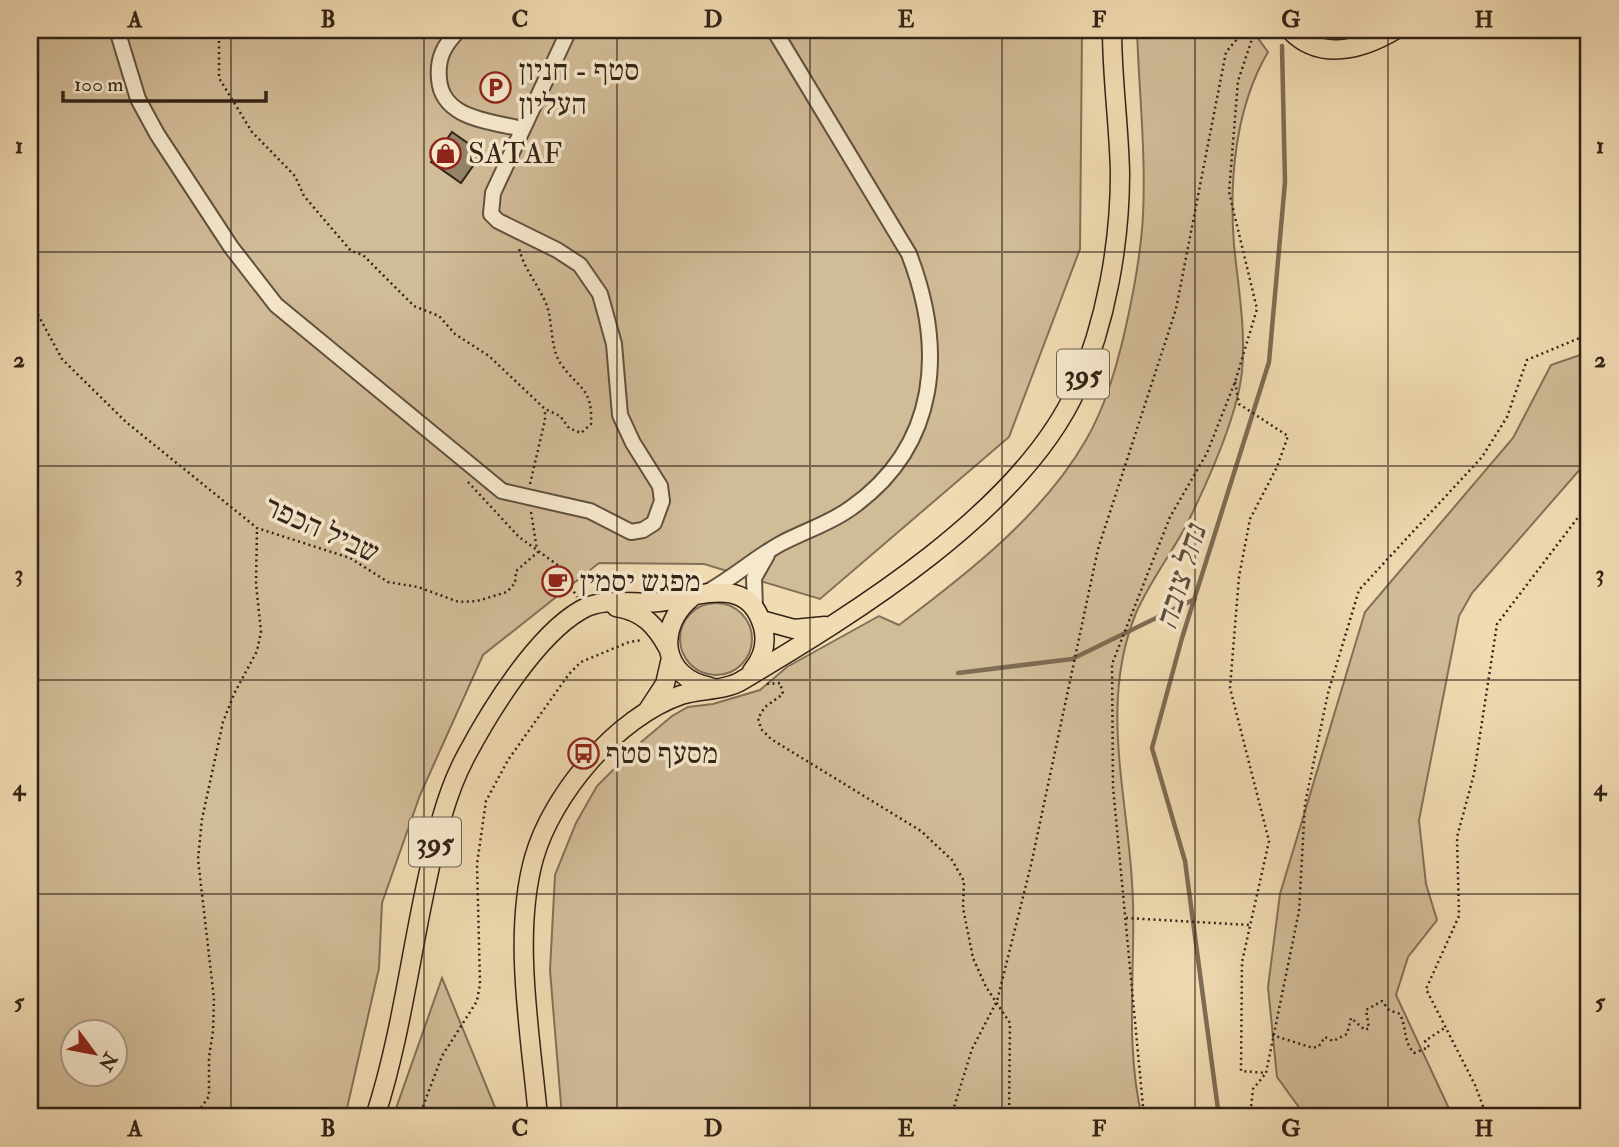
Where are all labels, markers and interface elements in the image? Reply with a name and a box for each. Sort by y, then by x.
text: A [127,5,143,34]
text: B [320,5,336,34]
text: C [512,5,528,34]
text: D [704,5,722,34]
text: E [898,5,915,34]
text: F [1092,5,1107,34]
text: G [1281,5,1301,34]
text: H [1475,5,1494,34]
place label: סטף - חניון העליון [519,52,639,123]
scale bar [63,60,266,104]
parking icon: סטף - חניון העליון [479,70,513,104]
text: 100 m [74,71,124,98]
text: 1 [15,131,23,160]
text: 1 [1596,131,1604,160]
place label: SATAF [468,135,562,172]
shop icon: SATAF [428,136,462,170]
text: 2 [13,345,25,374]
text: 2 [1594,345,1606,374]
road number: 395 [1057,350,1109,398]
street label: שביל הכפר [259,488,385,571]
water label: נחל צובה [1146,518,1216,634]
text: 3 [15,559,23,588]
text: 3 [1596,559,1604,588]
place label: מפגש יסמין [580,563,701,600]
cafe icon: מפגש יסמין [540,564,574,598]
place label: מסעף סטף [606,735,718,772]
bus stop icon: מסעף סטף [566,736,600,770]
text: 4 [12,773,27,802]
text: 4 [1593,773,1608,802]
road number: 395 [409,818,461,866]
text: 5 [14,987,25,1016]
text: 5 [1595,987,1606,1016]
north arrow [60,1018,130,1088]
text: N [92,1047,123,1076]
text: A [127,1114,143,1143]
text: B [320,1114,336,1143]
text: C [512,1114,528,1143]
text: D [704,1114,722,1143]
text: E [898,1114,915,1143]
text: F [1092,1114,1107,1143]
text: G [1281,1114,1301,1143]
text: H [1475,1114,1494,1143]

